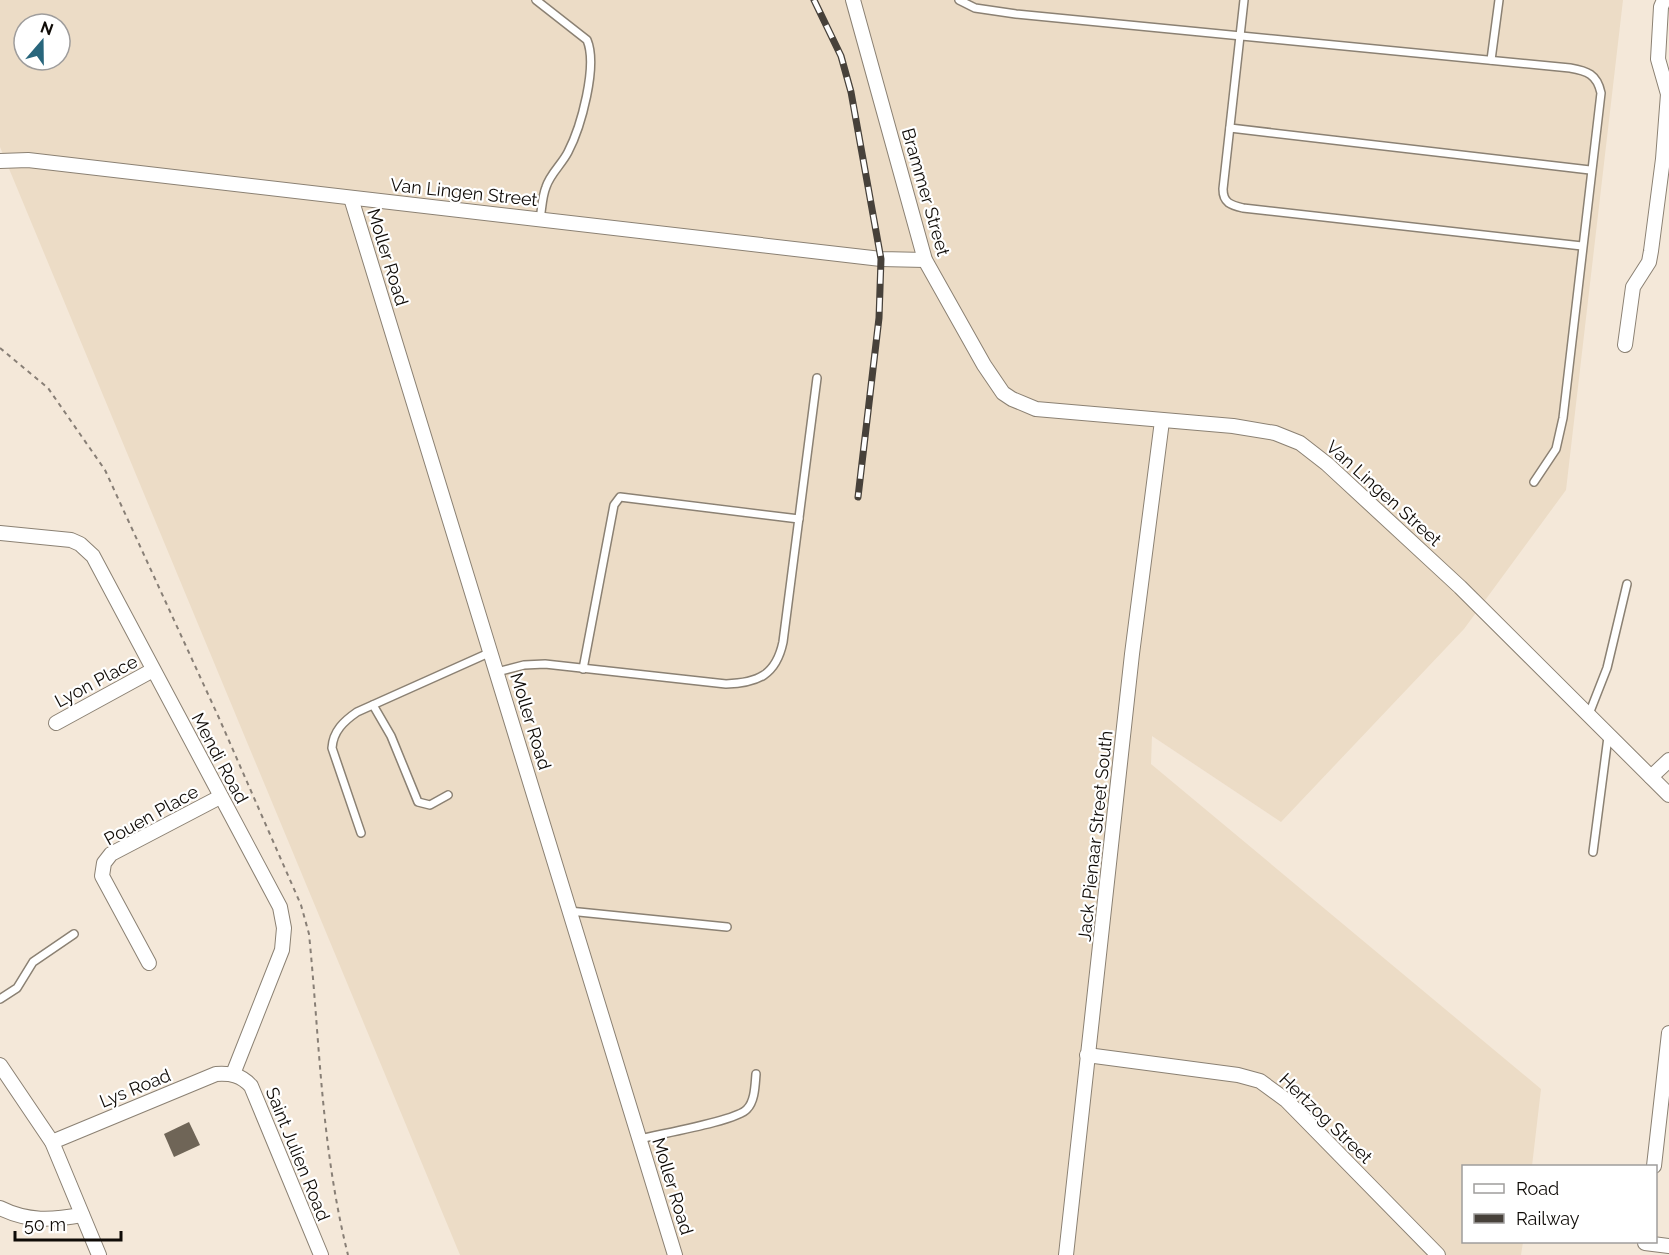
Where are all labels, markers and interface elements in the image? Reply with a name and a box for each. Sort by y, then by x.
north arrow [12,12,72,72]
text: N [38,17,56,39]
street label: Brammer Street [898,126,954,258]
street label: Van Lingen Street [389,174,539,210]
street label: Moller Road [363,206,413,308]
street label: Van Lingen Street [1322,436,1446,550]
street label: Lyon Place [51,650,141,712]
street label: Moller Road [506,670,556,772]
street label: Mendi Road [187,709,253,807]
street label: Jack Pienaar Street South [1073,729,1117,943]
street label: Pouen Place [100,780,202,849]
street label: Lys Road [96,1064,174,1112]
street label: Hertzog Street [1275,1068,1377,1168]
street label: Saint Julien Road [262,1084,334,1224]
street label: Moller Road [648,1135,698,1237]
legend [1462,1165,1657,1243]
text: Road [1516,1178,1559,1199]
scale bar [15,1204,122,1242]
text: Railway [1516,1208,1580,1229]
text: 50 m [24,1214,66,1235]

